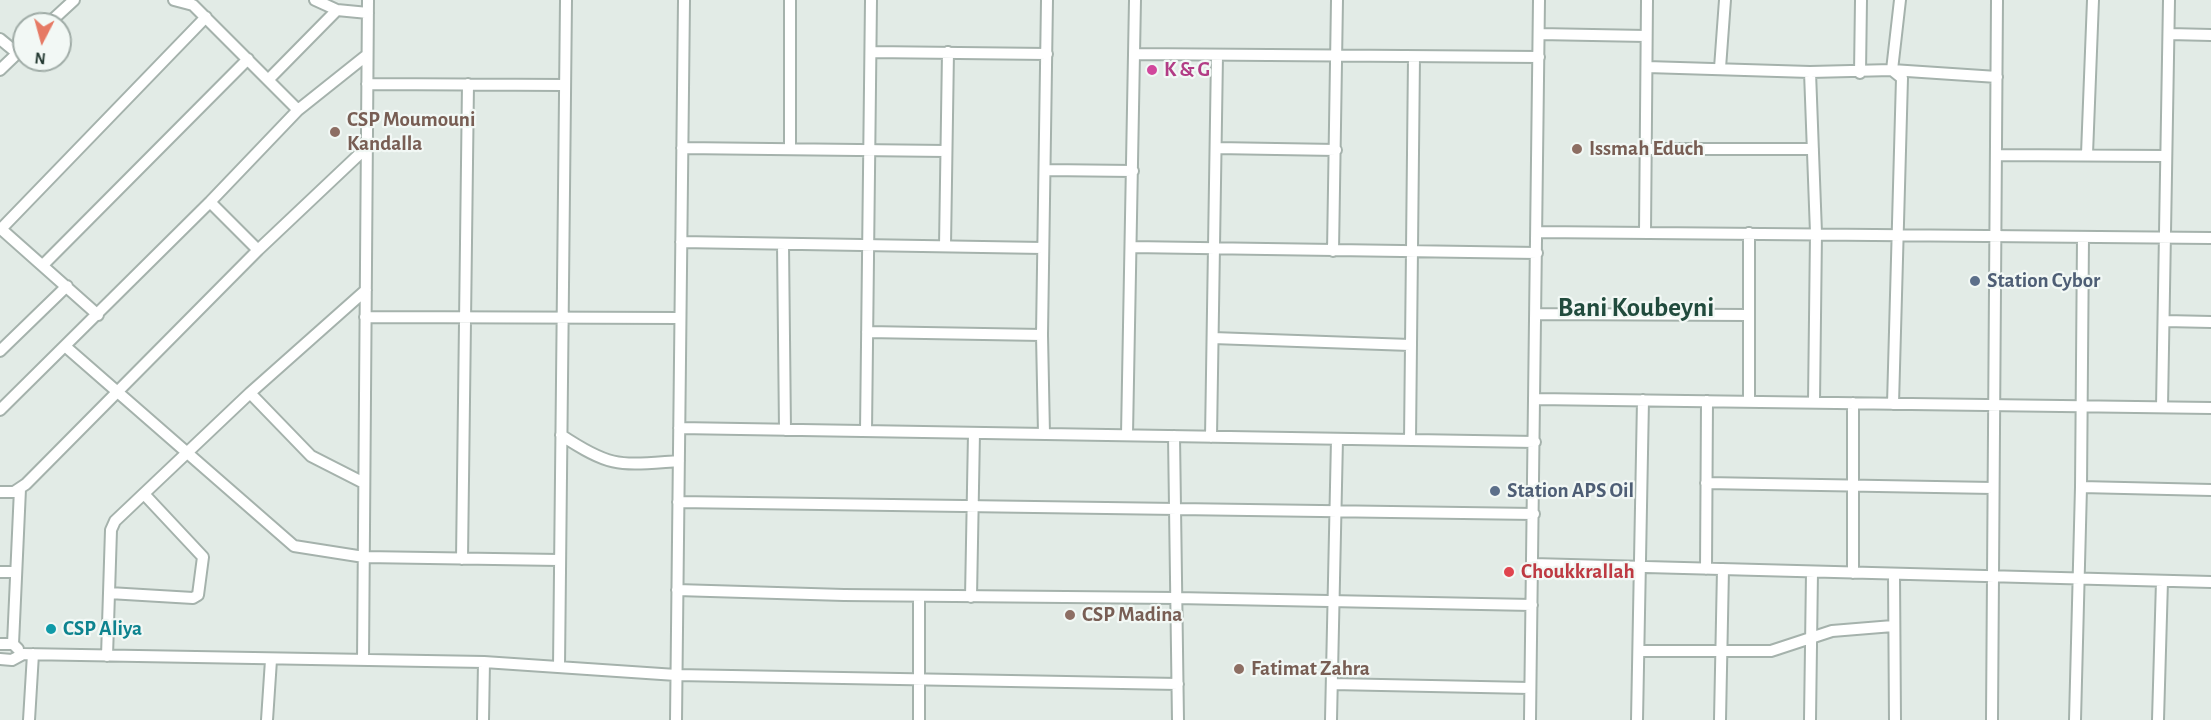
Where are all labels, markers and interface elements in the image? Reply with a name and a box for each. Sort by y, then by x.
north arrow [12,12,72,72]
text: N [34,49,47,66]
place label: K & G [1164,57,1210,83]
marker: K & G [1145,63,1159,77]
place label: CSP Moumouni Kandalla [347,107,475,157]
marker: CSP Moumouni Kandalla [328,125,342,139]
place label: Issmah Educh [1589,136,1704,162]
marker: Issmah Educh [1570,142,1584,156]
place label: Station Cybor [1987,268,2100,294]
marker: Station Cybor [1968,274,1982,288]
district label: Bani Koubeyni [1558,292,1714,324]
place label: Station APS Oil [1507,478,1634,504]
marker: Station APS Oil [1488,484,1502,498]
place label: Choukkrallah [1521,559,1635,585]
marker: Choukkrallah [1502,565,1516,579]
place label: CSP Madina [1082,602,1182,628]
marker: CSP Madina [1063,608,1077,622]
place label: CSP Aliya [63,616,142,642]
marker: CSP Aliya [44,622,58,636]
place label: Fatimat Zahra [1251,656,1370,682]
marker: Fatimat Zahra [1232,662,1246,676]

